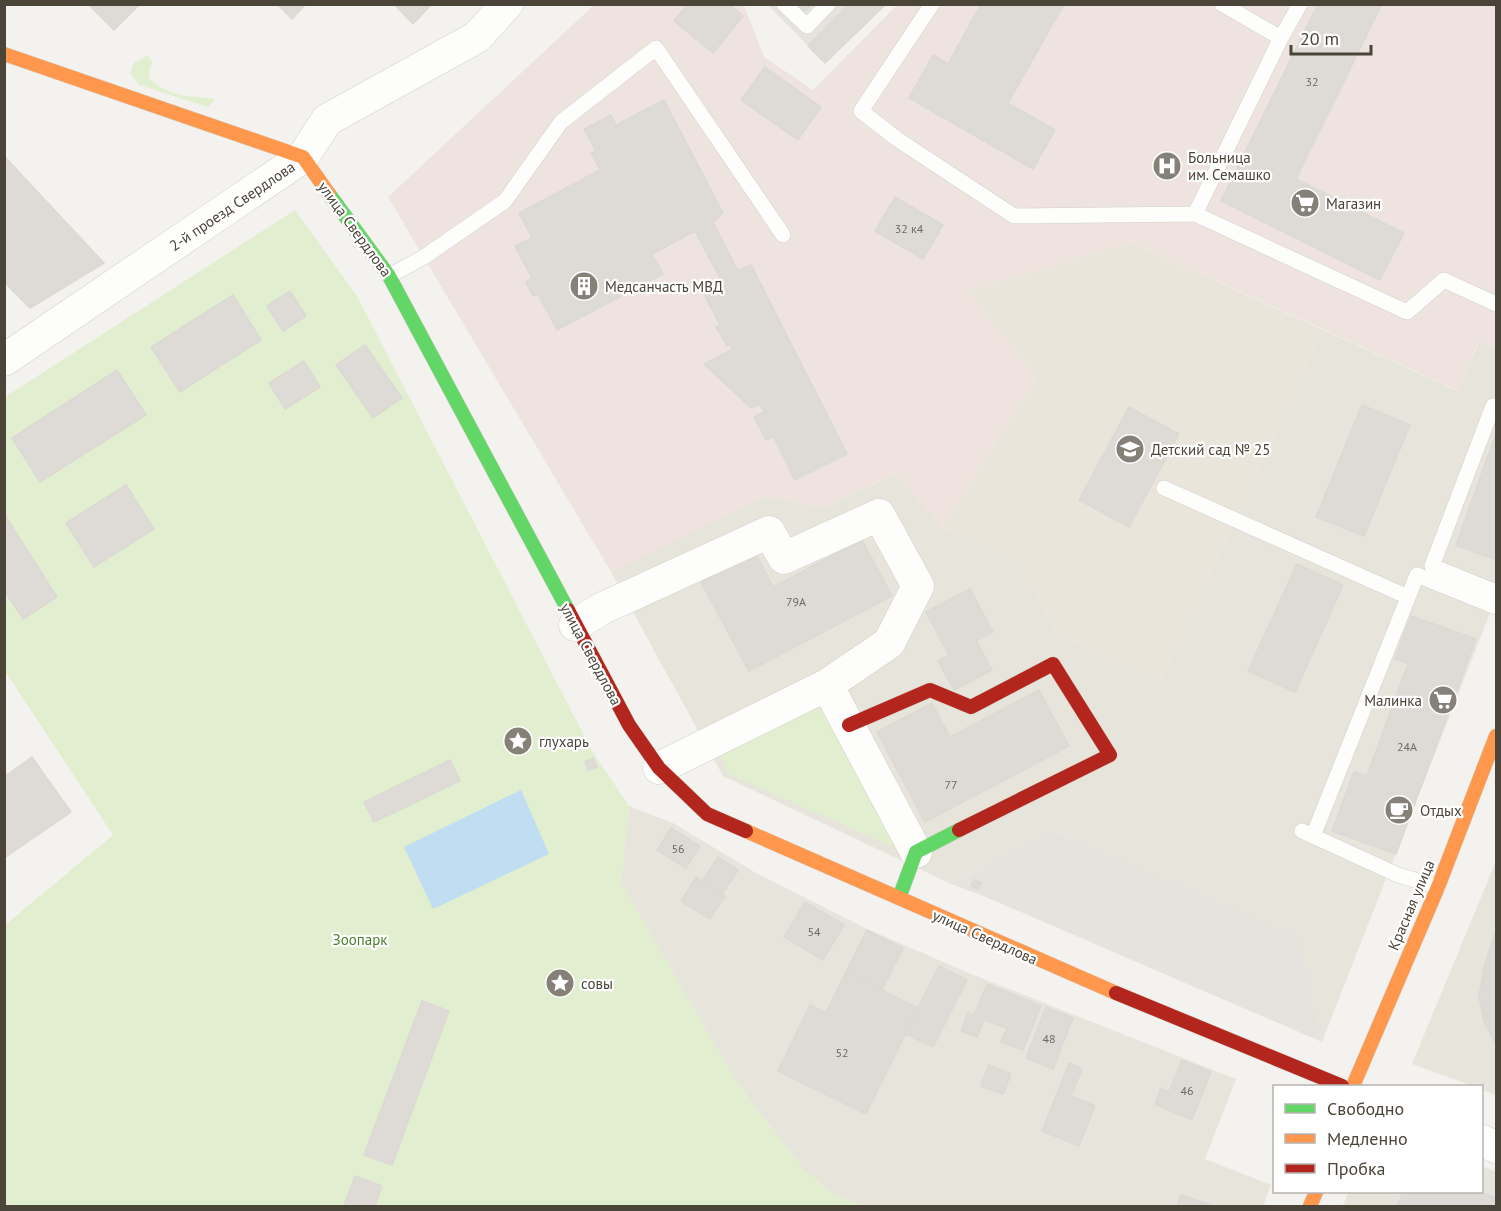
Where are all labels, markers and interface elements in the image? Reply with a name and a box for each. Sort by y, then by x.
scale bar [1291,18,1370,56]
text: 20 m [1300,27,1339,50]
house number: 32 [1305,74,1319,89]
place label: Больница им. Семашко [1188,148,1271,184]
hospital icon: Больница им. Семашко [1151,150,1183,182]
street label: 2-й проезд Свердлова [166,157,298,255]
street label: улица Свердлова [314,178,396,280]
supermarket icon: Магазин [1289,187,1321,219]
place label: Магазин [1326,194,1381,213]
house number: 32 к4 [895,221,924,236]
building icon: Медсанчасть МВД [568,270,600,302]
place label: Медсанчасть МВД [605,277,723,296]
school or university icon: Детский сад № 25 [1114,433,1146,465]
place label: Детский сад № 25 [1151,440,1270,459]
house number: 79А [786,594,806,609]
street label: улица Свердлова [556,600,626,708]
supermarket icon: Малинка [1427,684,1459,716]
place label: Малинка [1364,691,1422,710]
place icon: глухарь [502,725,534,757]
place label: глухарь [539,732,589,751]
house number: 24А [1397,739,1417,754]
house number: 77 [944,777,958,792]
cafe icon: Отдых [1383,794,1415,826]
place label: Отдых [1420,801,1462,820]
house number: 56 [671,841,685,856]
street label: Красная улица [1383,857,1439,953]
street label: улица Свердлова [930,905,1040,969]
house number: 54 [807,924,821,939]
park label: Зоопарк [333,930,388,949]
place icon: совы [544,967,576,999]
place label: совы [581,974,613,993]
house number: 48 [1042,1031,1056,1046]
house number: 52 [835,1045,849,1060]
house number: 46 [1180,1083,1194,1098]
legend [1273,1085,1483,1193]
text: Свободно [1327,1097,1404,1120]
text: Медленно [1327,1127,1408,1150]
text: Пробка [1327,1157,1385,1180]

